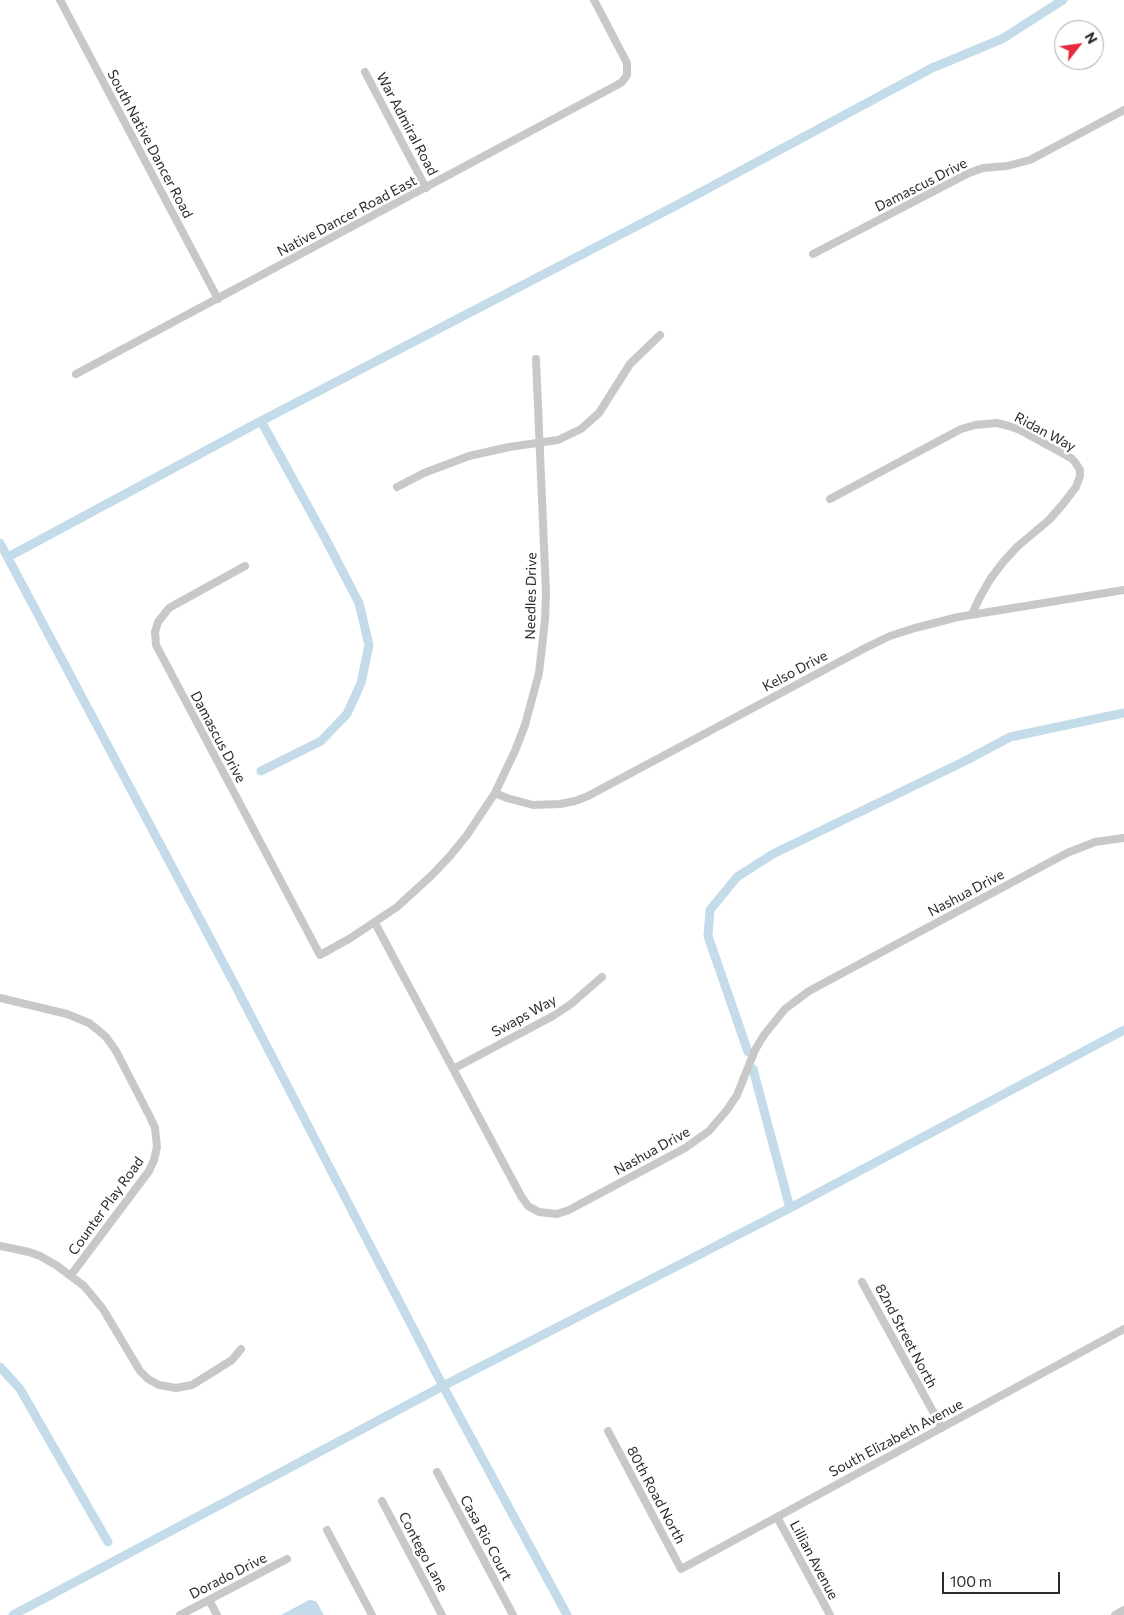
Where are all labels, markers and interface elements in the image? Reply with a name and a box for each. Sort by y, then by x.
north arrow [1054,20,1104,70]
text: N [1082,29,1102,47]
street label: South Native Dancer Road [104,67,196,221]
street label: War Admiral Road [373,70,441,178]
street label: Damascus Drive [872,155,970,215]
street label: Native Dancer Road East [274,172,420,260]
street label: Ridan Way [1011,409,1079,455]
street label: Needles Drive [522,552,540,640]
street label: Kelso Drive [760,647,830,695]
street label: Damascus Drive [187,688,249,786]
street label: Nashua Drive [925,866,1007,920]
street label: Swaps Way [489,991,559,1041]
street label: Nashua Drive [611,1123,693,1179]
street label: Counter Play Road [65,1154,147,1258]
street label: 82nd Street North [871,1281,941,1391]
street label: South Elizabeth Avenue [826,1396,966,1480]
street label: 80th Road North [623,1443,689,1547]
street label: Casa Rio Court [456,1492,516,1584]
street label: Contego Lane [395,1509,451,1595]
street label: Lillian Avenue [786,1518,842,1602]
street label: Dorado Drive [187,1549,269,1603]
scale bar [944,1562,1062,1594]
text: 100 m [950,1572,992,1590]

